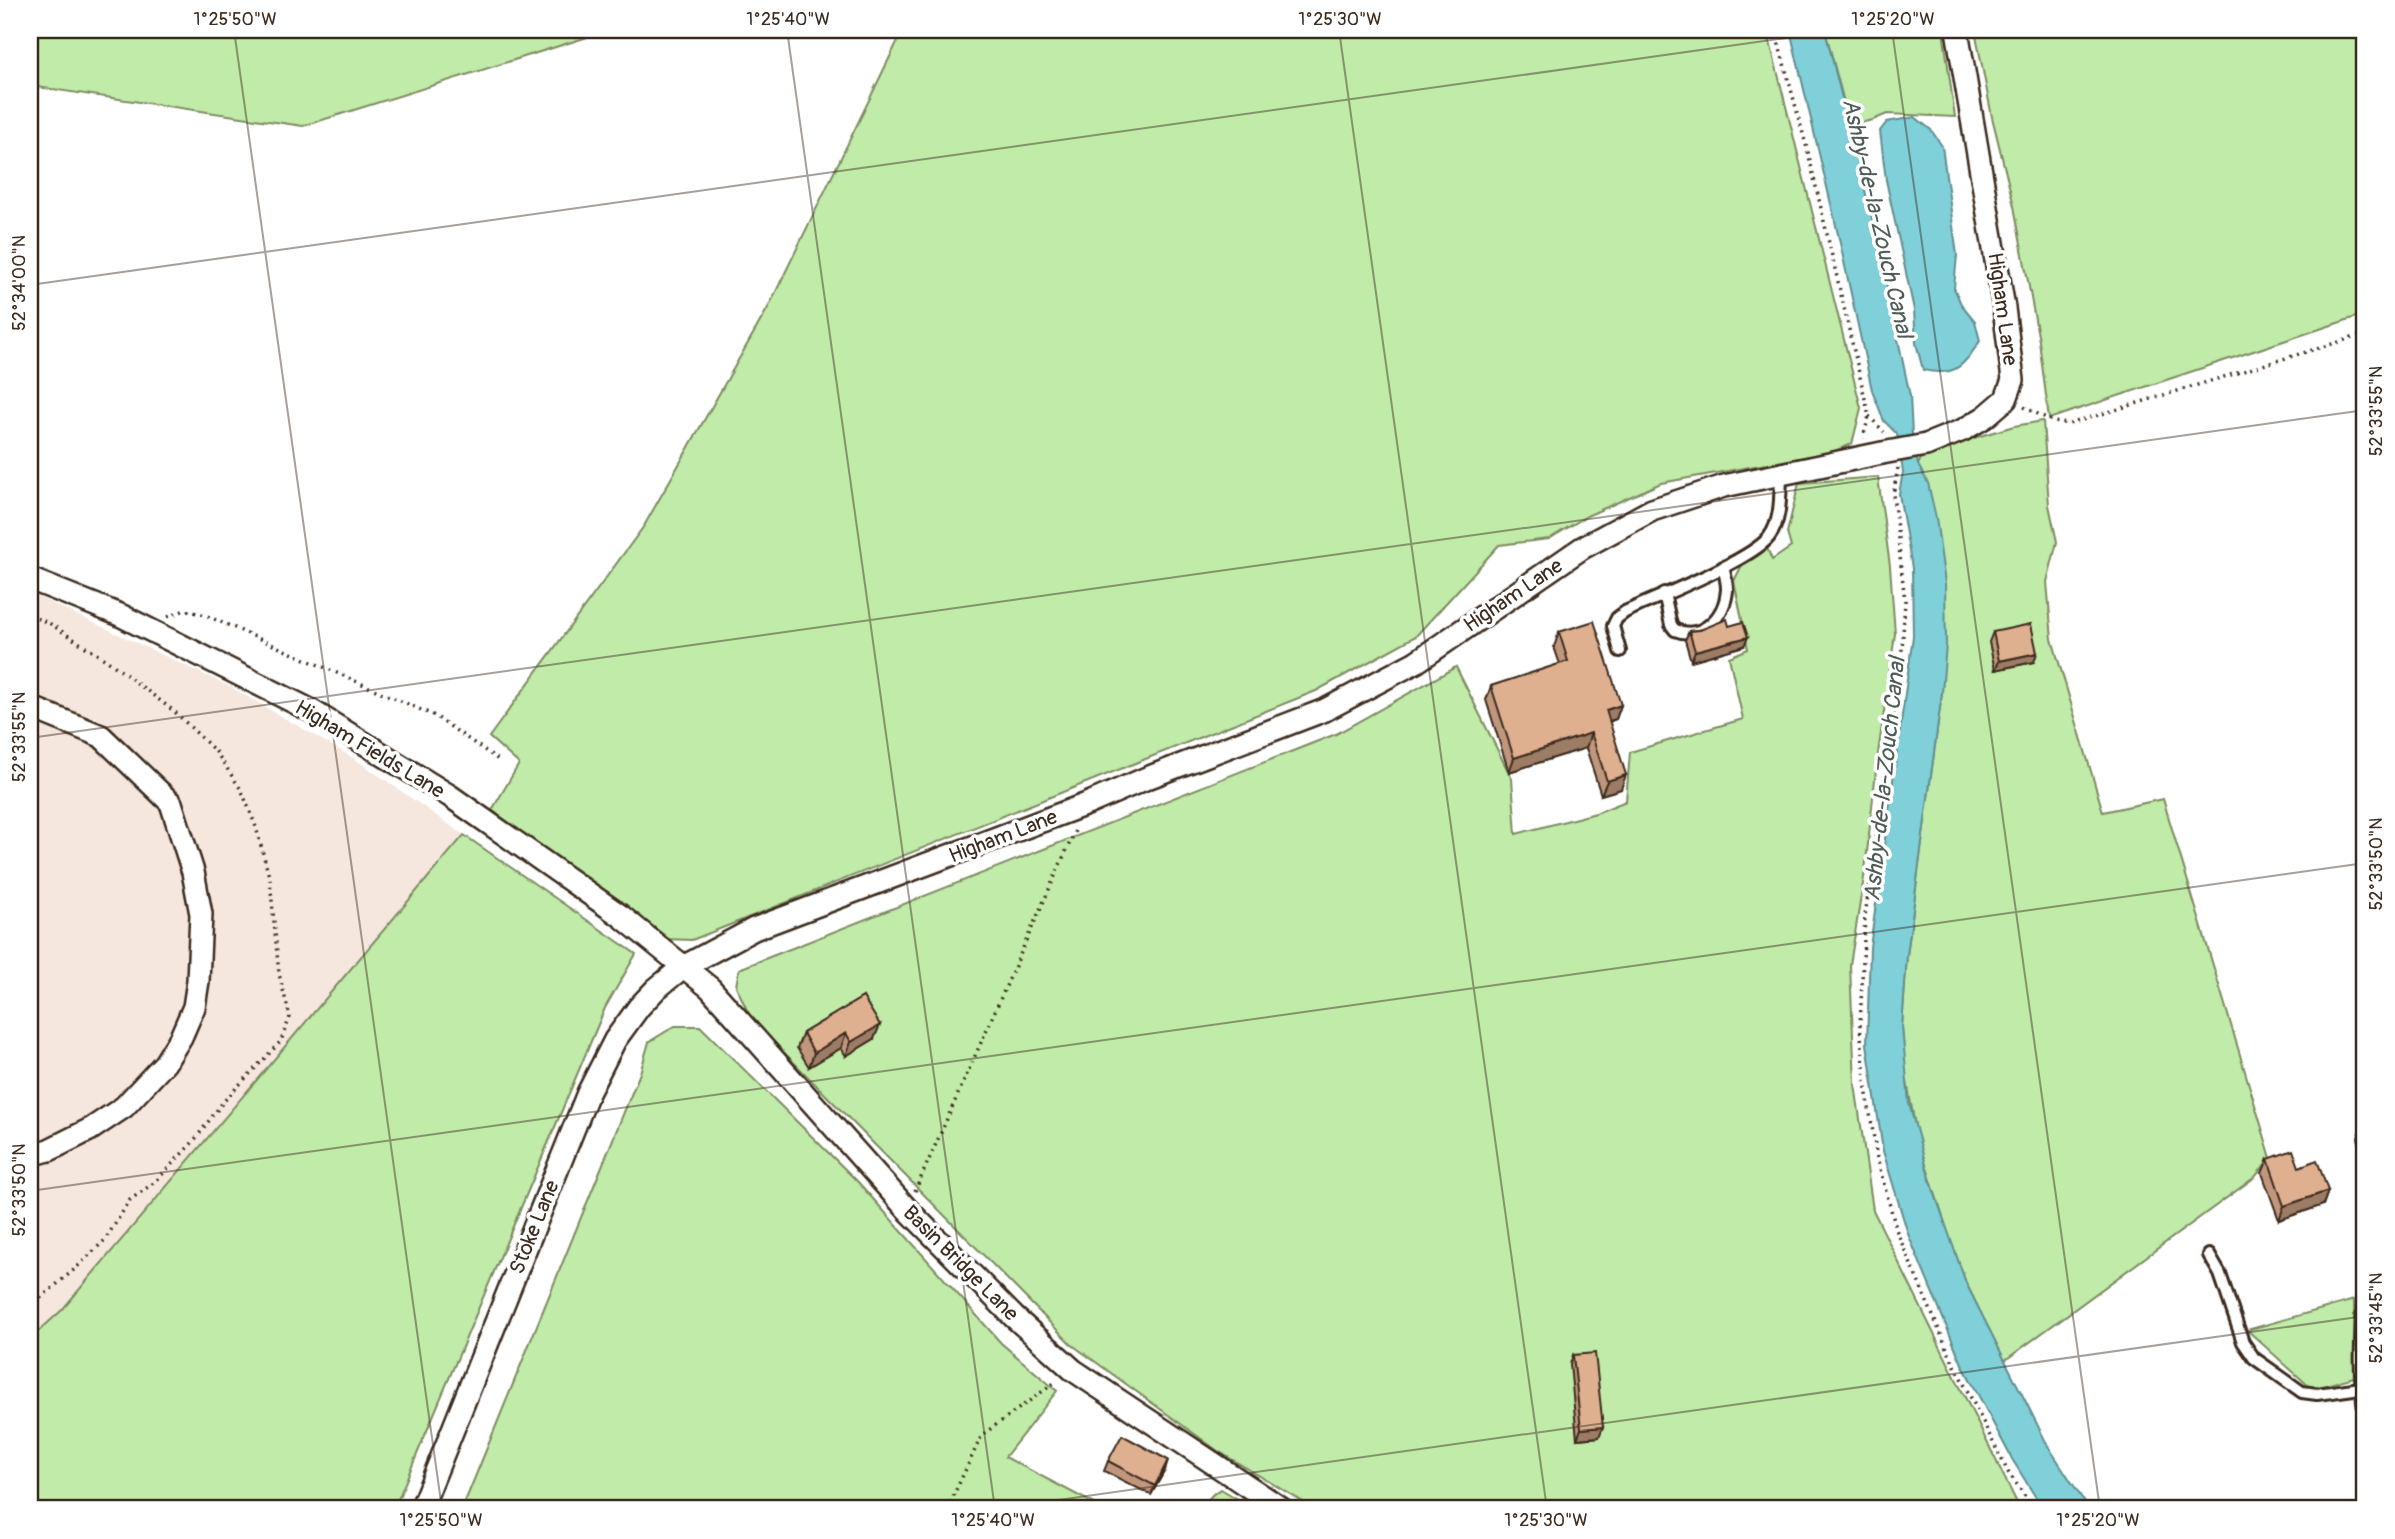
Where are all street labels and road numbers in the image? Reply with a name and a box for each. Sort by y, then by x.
street label: Higham Lane [1981,251,2024,368]
street label: Higham Lane [1459,552,1569,638]
street label: Higham Fields Lane [290,694,450,805]
street label: Higham Lane [945,803,1062,869]
street label: Stoke Lane [503,1176,566,1278]
street label: Basin Bridge Lane [897,1200,1025,1327]

